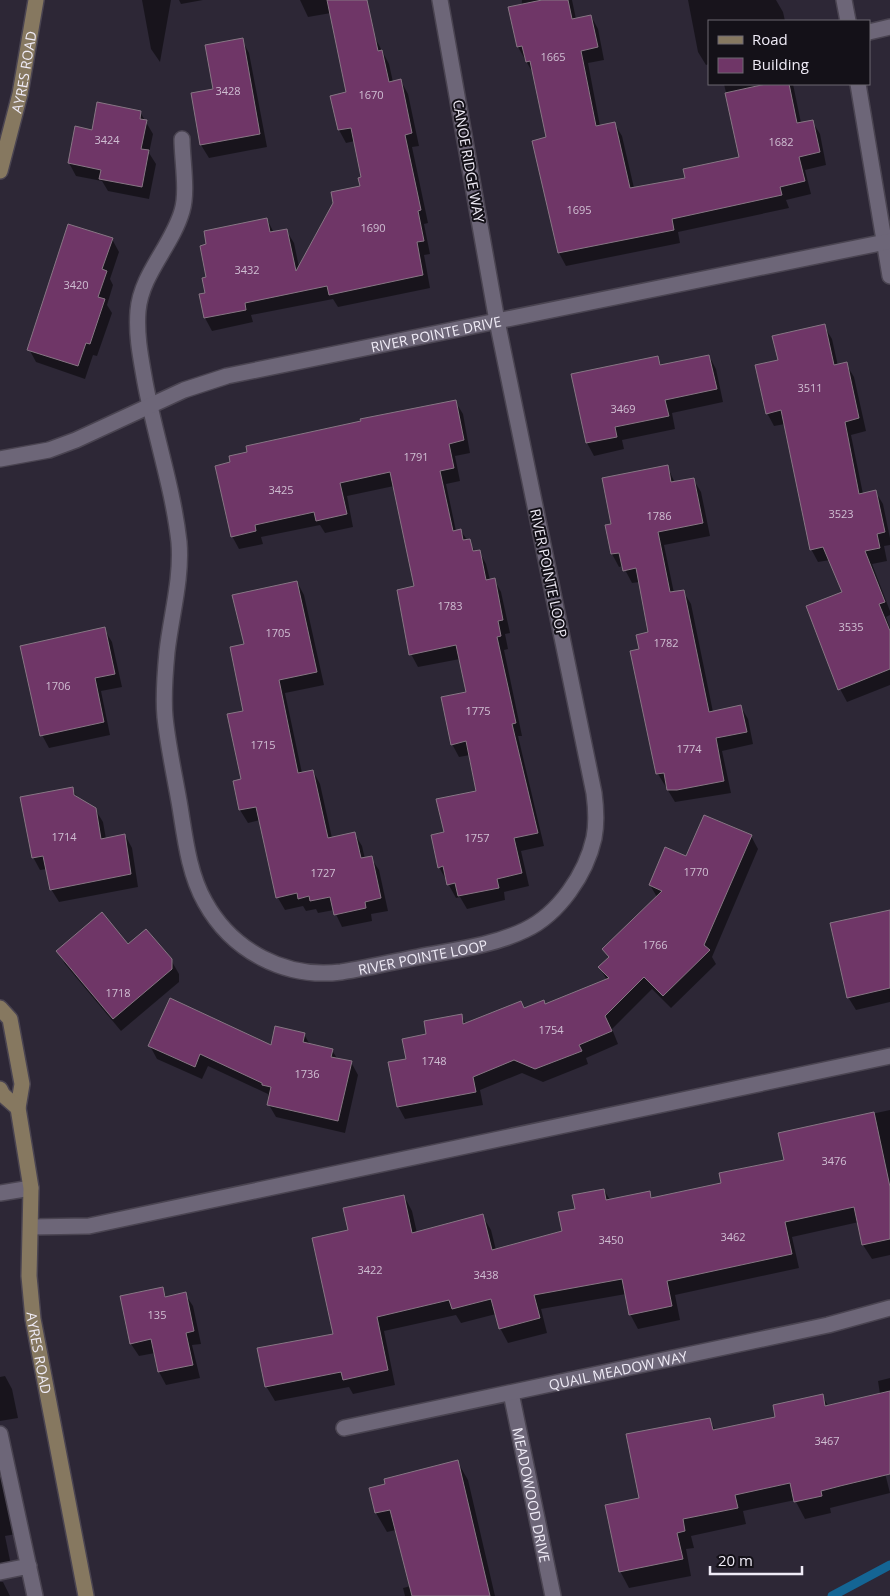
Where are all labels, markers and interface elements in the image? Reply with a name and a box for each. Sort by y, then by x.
legend [708,20,870,85]
street label: AYRES ROAD [6,29,40,115]
text: Road [752,29,788,49]
house number: 1665 [540,49,566,64]
text: Building [752,54,809,74]
house number: 3428 [215,83,241,98]
house number: 1670 [358,87,384,102]
street label: CANOE RIDGE WAY [449,98,489,224]
house number: 3424 [94,132,120,147]
house number: 1682 [768,134,794,149]
house number: 1695 [566,202,592,217]
house number: 1690 [360,220,386,235]
house number: 3432 [234,262,260,277]
house number: 3420 [63,277,89,292]
street label: RIVER POINTE DRIVE [369,311,503,356]
house number: 3511 [797,380,823,395]
house number: 3469 [610,401,636,416]
house number: 1791 [403,449,429,464]
house number: 3425 [268,482,294,497]
house number: 3523 [828,506,854,521]
street label: RIVER POINTE LOOP [526,507,572,639]
house number: 1786 [646,508,672,523]
house number: 1783 [437,598,463,613]
house number: 3535 [838,619,864,634]
house number: 1705 [265,625,291,640]
house number: 1782 [653,635,679,650]
house number: 1706 [45,678,71,693]
house number: 1775 [465,703,491,718]
house number: 1715 [250,737,276,752]
house number: 1774 [676,741,702,756]
house number: 1714 [51,829,77,844]
house number: 1757 [464,830,490,845]
house number: 1770 [683,864,709,879]
house number: 1727 [310,865,336,880]
street label: RIVER POINTE LOOP [356,934,489,978]
house number: 1766 [642,937,668,952]
house number: 1718 [105,985,131,1000]
house number: 1754 [538,1022,564,1037]
house number: 1748 [421,1053,447,1068]
house number: 1736 [294,1066,320,1081]
house number: 3476 [821,1153,847,1168]
house number: 3462 [720,1229,746,1244]
house number: 3450 [598,1232,624,1247]
house number: 3422 [357,1262,383,1277]
house number: 3438 [473,1267,499,1282]
house number: 135 [148,1307,166,1322]
street label: AYRES ROAD [23,1311,57,1395]
street label: QUAIL MEADOW WAY [547,1346,689,1394]
street label: MEADOWOOD DRIVE [509,1425,555,1564]
house number: 3467 [814,1433,840,1448]
scale bar [710,1544,802,1576]
text: 20 m [718,1550,753,1570]

